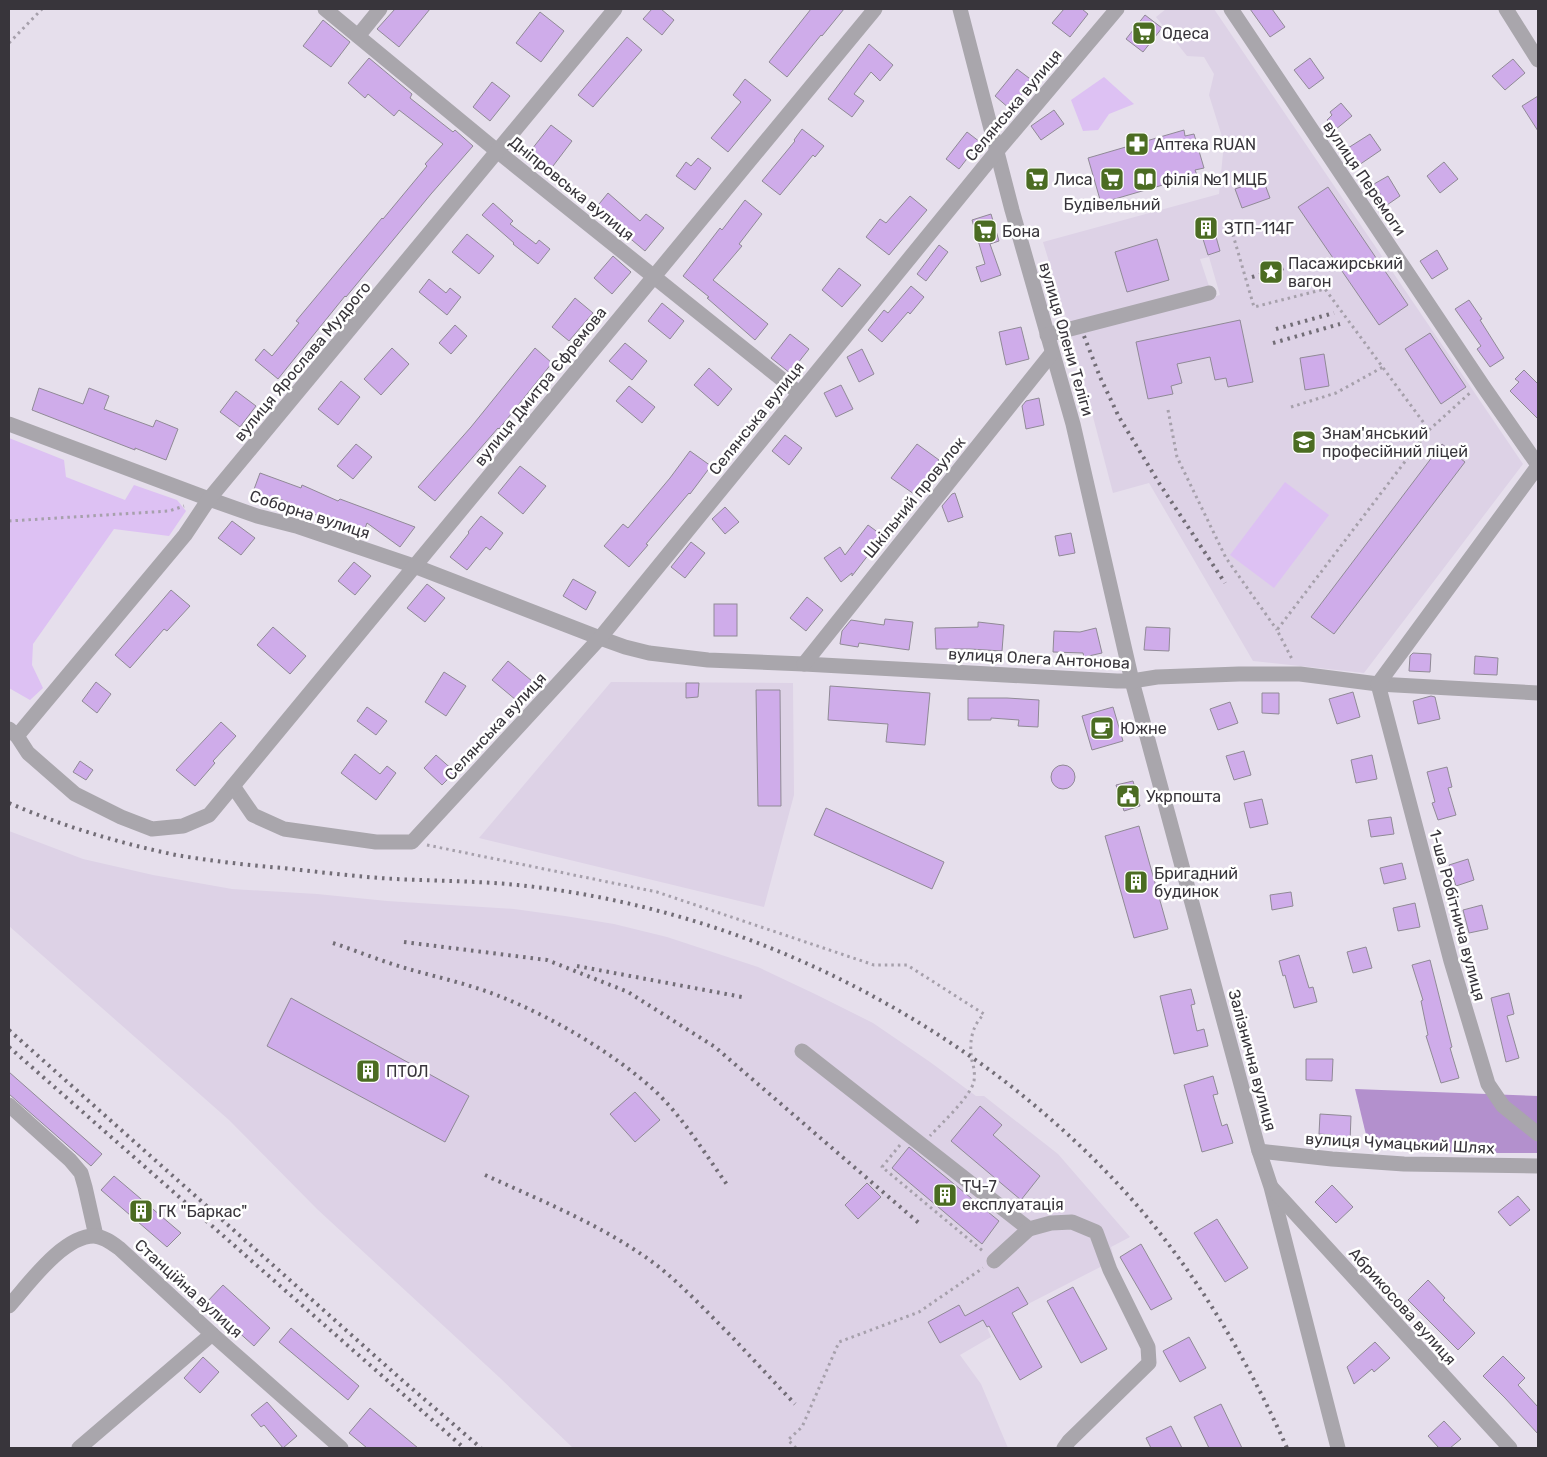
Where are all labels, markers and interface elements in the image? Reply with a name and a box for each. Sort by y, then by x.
supermarket icon: Одеса [1131,20,1157,46]
place label: Одеса [1162,24,1209,43]
street label: Селянська вулиця [961,45,1066,165]
street label: вулиця Перемоги [1319,117,1410,239]
pharmacy icon: Аптека RUAN [1124,131,1150,157]
street label: Дніпровська вулиця [505,132,638,245]
place label: Аптека RUAN [1154,135,1256,154]
supermarket icon: Лиса [1024,166,1050,192]
supermarket icon: Будівельний [1099,166,1125,192]
library icon: філія №1 МЦБ [1132,166,1158,192]
place label: Лиса [1054,170,1093,189]
place label: філія №1 МЦБ [1162,170,1267,189]
place label: Будівельний [1064,195,1160,214]
building icon: ЗТП-114Г [1193,215,1219,241]
supermarket icon: Бона [972,218,998,244]
place label: ЗТП-114Г [1224,219,1294,238]
place label: Бона [1002,222,1040,241]
place label: Пасажирський вагон [1288,254,1403,291]
place icon: Пасажирський вагон [1258,259,1284,285]
street label: вулиця Олени Теліги [1035,260,1098,418]
street label: вулиця Ярослава Мудрого [230,278,375,445]
street label: вулиця Дмитра Єфремова [470,303,611,470]
street label: Селянська вулиця [705,358,808,479]
place label: Знам'янський професійний ліцей [1322,424,1468,461]
school or university icon: Знам'янський професійний ліцей [1291,429,1317,455]
street label: Шкільний провулок [860,432,969,562]
street label: Соборна вулиця [247,486,372,543]
street label: вулиця Олега Антонова [948,644,1130,673]
street label: Селянська вулиця [441,669,550,784]
cafe icon: Южне [1089,715,1115,741]
place label: Южне [1120,719,1167,738]
public building icon: Укрпошта [1115,783,1141,809]
place label: Укрпошта [1146,787,1221,806]
street label: 1-ша Робітнича вулиця [1425,827,1490,1003]
place label: Бригадний будинок [1154,864,1238,901]
building icon: Бригадний будинок [1123,869,1149,895]
street label: Залізнична вулиця [1224,987,1281,1133]
building icon: ПТОЛ [355,1058,381,1084]
place label: ПТОЛ [386,1062,429,1081]
street label: вулиця Чумацький Шлях [1305,1129,1496,1158]
place label: ТЧ-7 експлуатація [962,1177,1064,1214]
building icon: ТЧ-7 експлуатація [932,1182,958,1208]
building icon: ГК "Баркас" [128,1198,154,1224]
place label: ГК "Баркас" [158,1202,247,1221]
street label: Станційна вулиця [131,1235,246,1342]
street label: Абрикосова вулиця [1345,1244,1460,1369]

